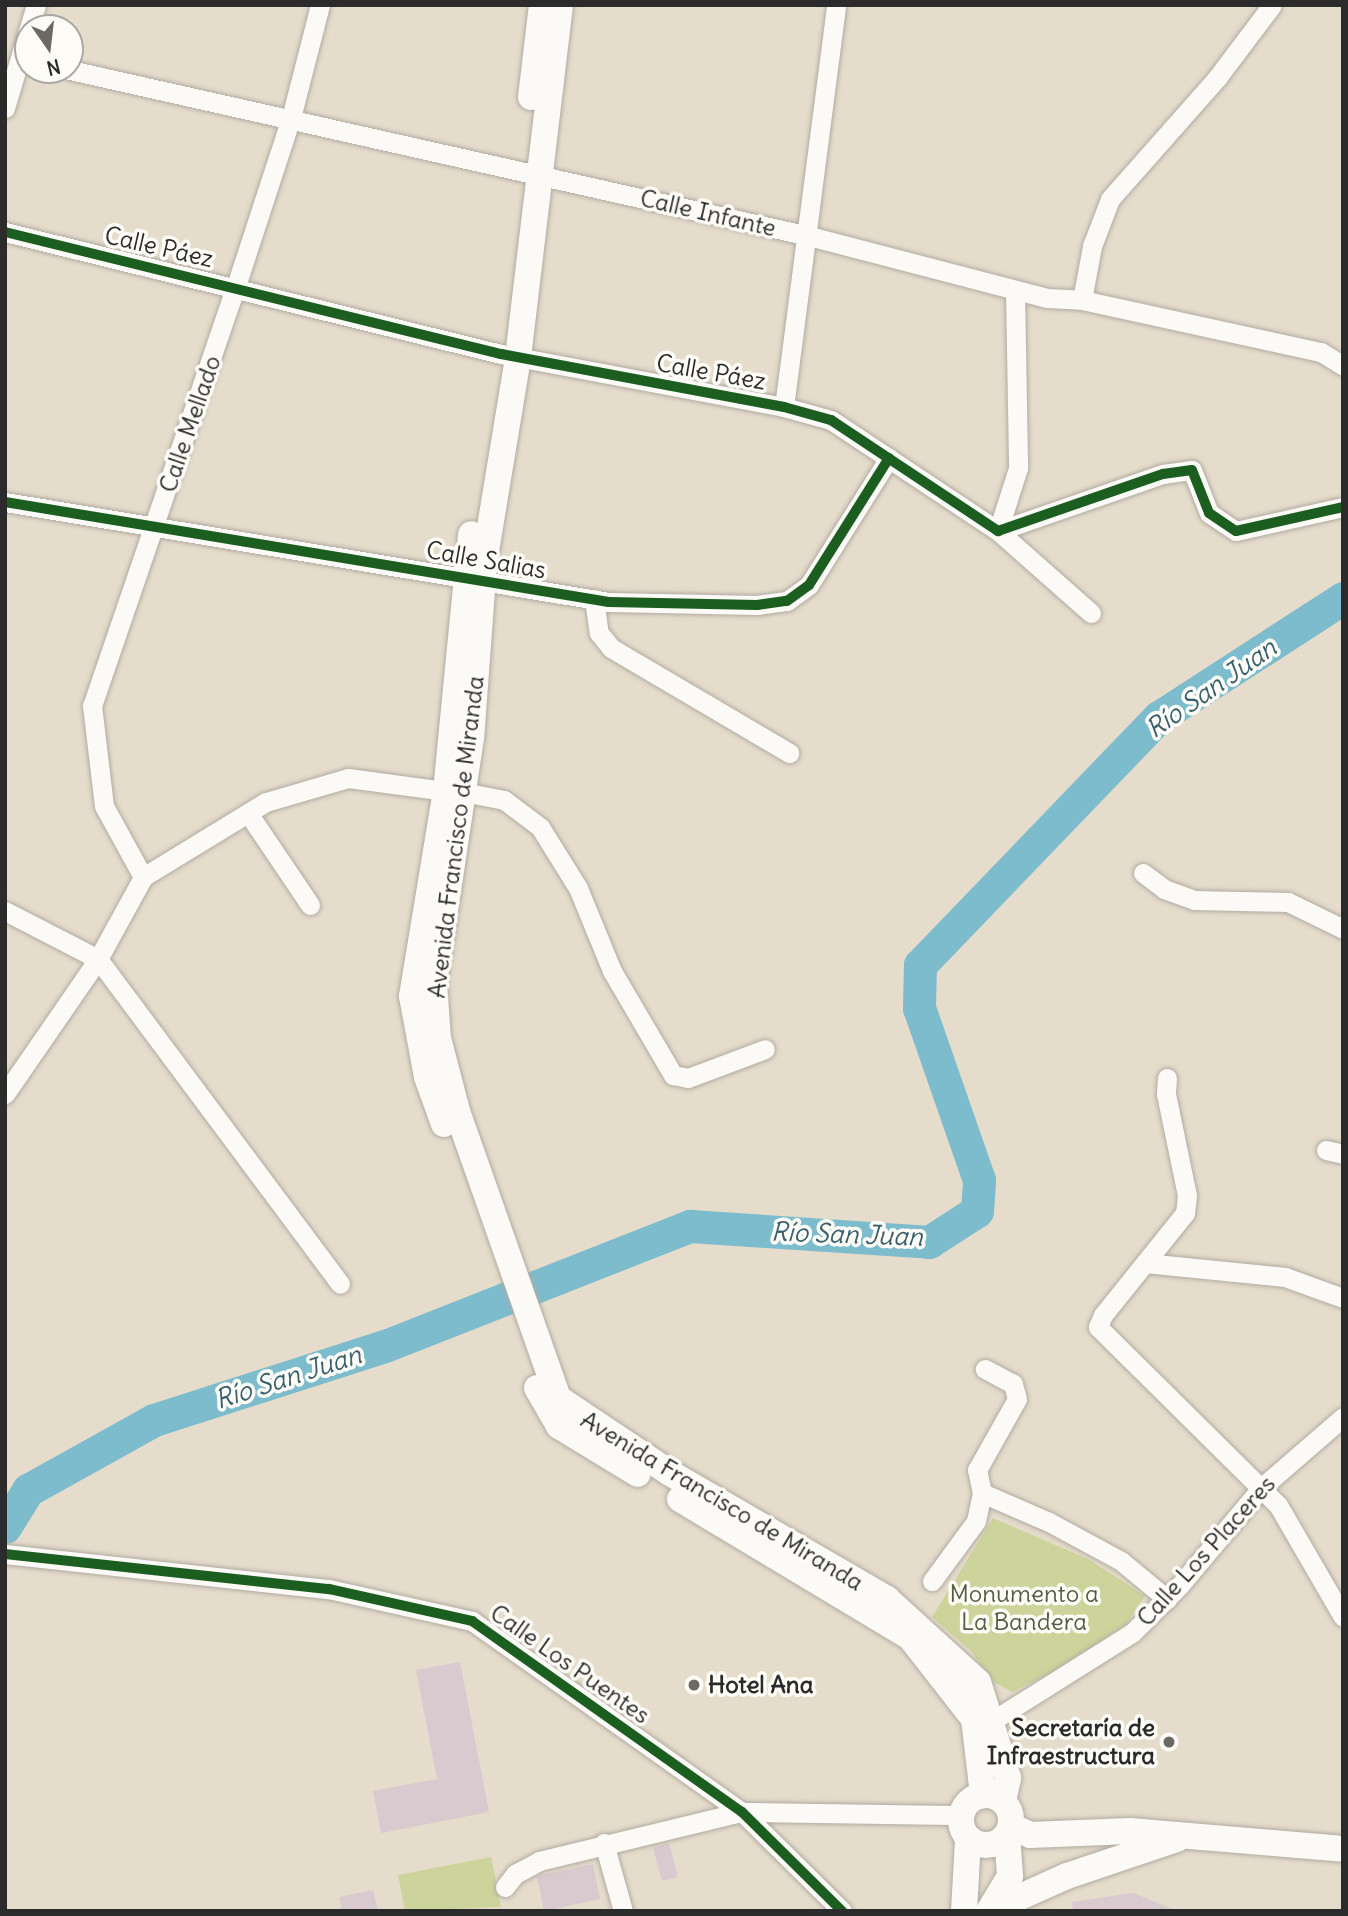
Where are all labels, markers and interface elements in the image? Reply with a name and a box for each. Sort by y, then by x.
north arrow [14,14,84,84]
text: N [44,54,63,81]
street label: Calle Infante [637,183,779,243]
street label: Calle Páez [102,221,216,273]
street label: Calle Páez [654,348,768,396]
street label: Calle Mellado [153,352,227,496]
street label: Calle Salias [424,535,548,585]
water label: Río San Juan [1140,632,1282,744]
street label: Avenida Francisco de Miranda [422,674,490,1000]
water label: Río San Juan [771,1216,923,1252]
water label: Río San Juan [211,1339,365,1415]
street label: Avenida Francisco de Miranda [576,1405,868,1597]
street label: Calle Los Placeres [1131,1470,1281,1632]
park label: Monumento a La Bandera [949,1580,1099,1636]
street label: Calle Los Puentes [485,1598,655,1730]
place label: Hotel Ana [708,1671,813,1699]
marker: Hotel Ana [686,1677,702,1693]
place label: Secretaría de Infraestructura [987,1714,1155,1770]
marker: Secretaría de Infraestructura [1161,1734,1177,1750]

